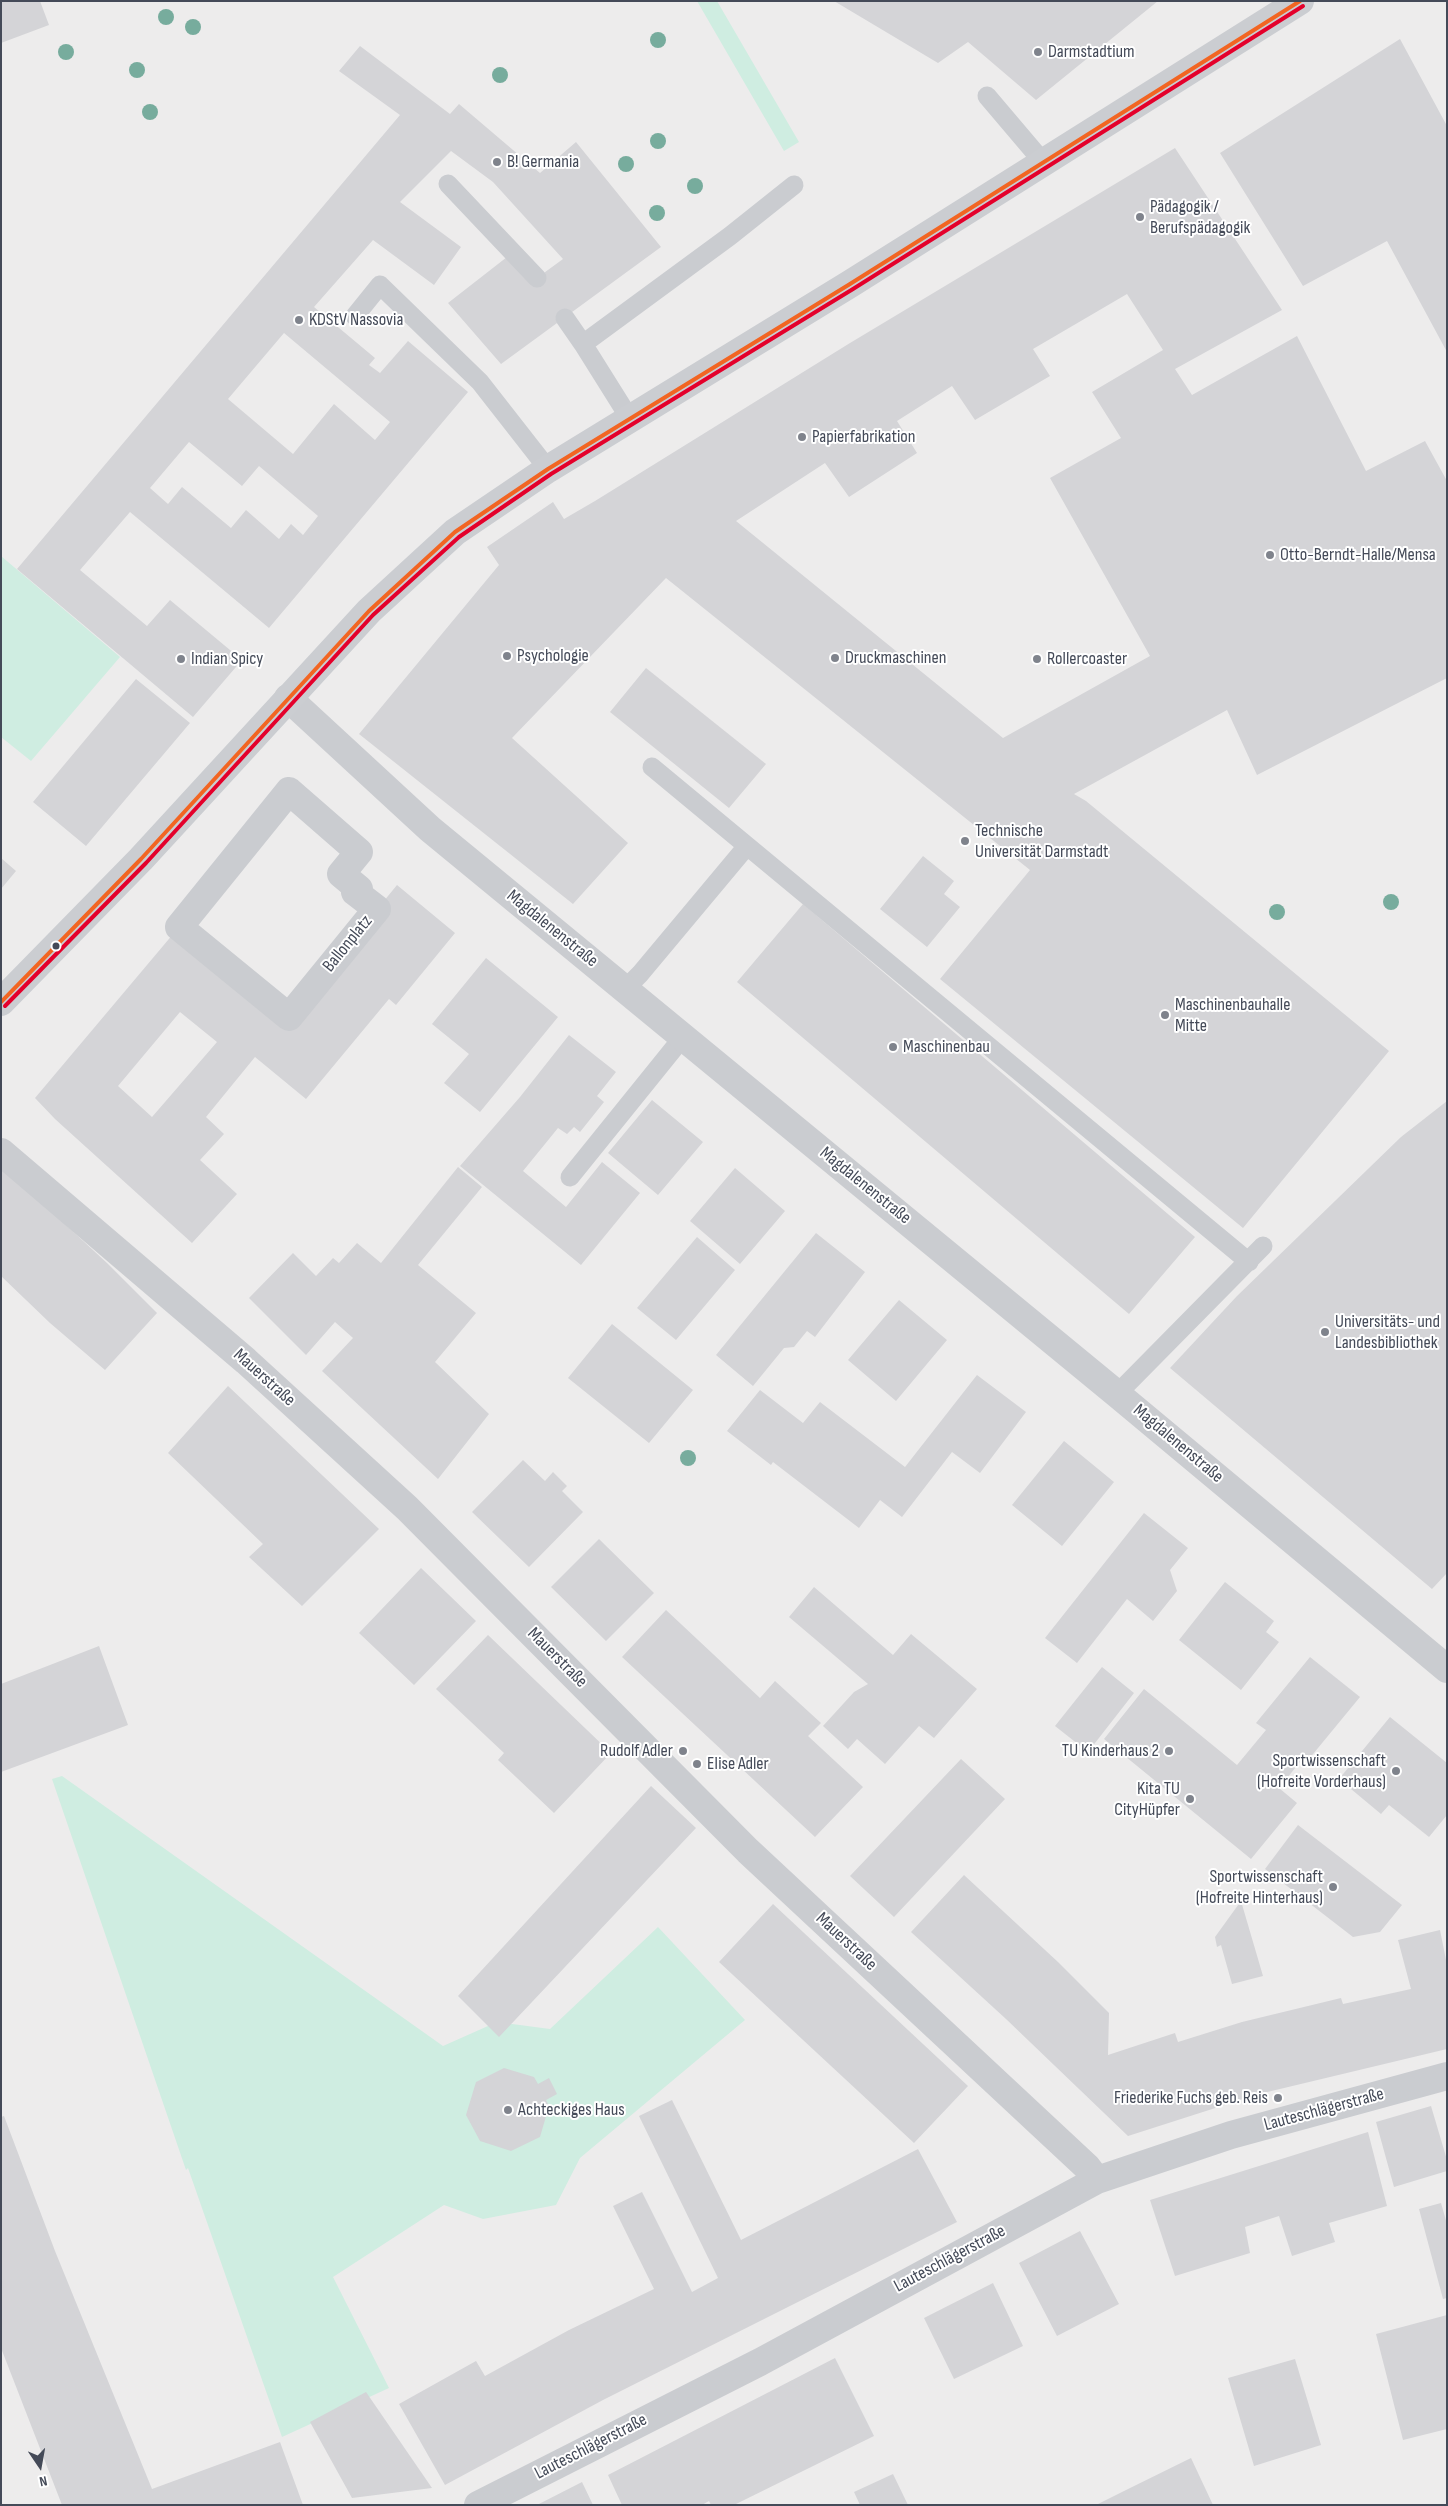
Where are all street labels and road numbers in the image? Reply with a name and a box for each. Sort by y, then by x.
street label: Magdalenenstraße [502,886,602,972]
street label: Ballonplatz [319,911,377,977]
street label: Magdalenenstraße [815,1143,915,1229]
street label: Mauerstraße [229,1345,299,1411]
street label: Magdalenenstraße [1129,1400,1227,1488]
street label: Mauerstraße [523,1624,591,1692]
street label: Mauerstraße [811,1908,881,1976]
street label: Lauteschlägerstraße [1262,2084,1386,2136]
street label: Lauteschlägerstraße [891,2221,1009,2297]
street label: Lauteschlägerstraße [531,2409,651,2485]

